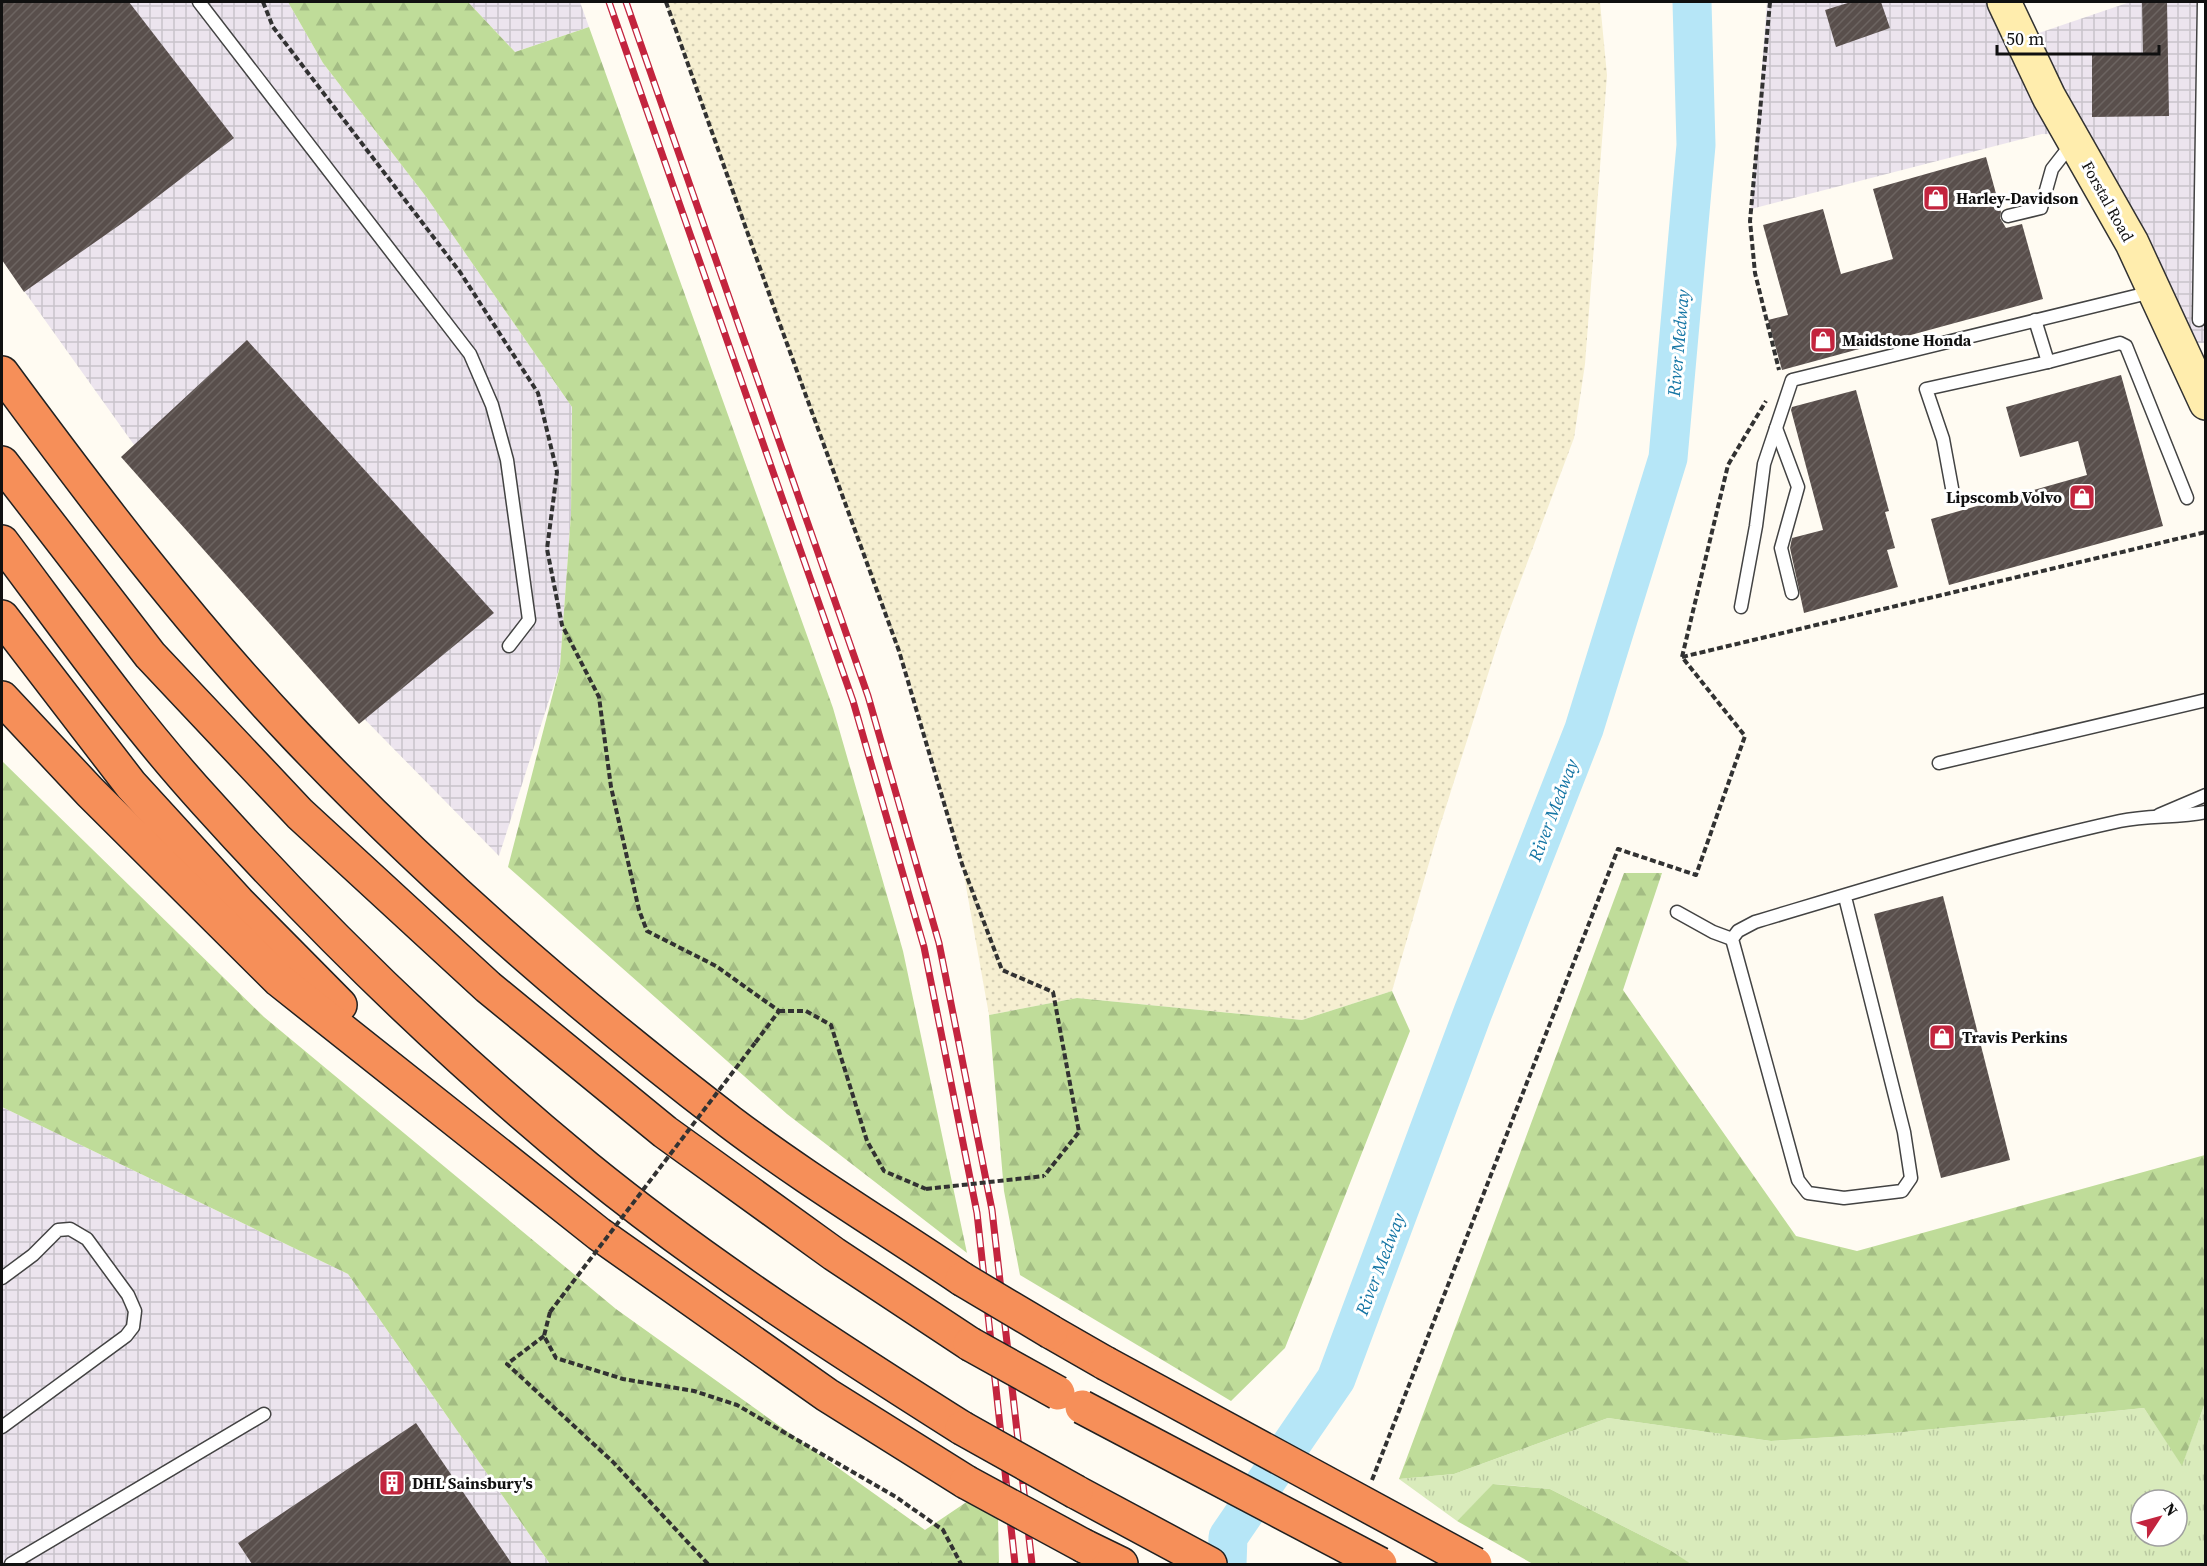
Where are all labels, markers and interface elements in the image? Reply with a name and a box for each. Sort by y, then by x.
scale bar [1997,18,2159,56]
text: 50 m [2006,26,2044,51]
street label: Forstal Road [2077,157,2139,245]
shop icon: Harley-Davidson [1921,183,1951,213]
place label: Harley-Davidson [1956,187,2079,209]
water label: River Medway [1661,288,1695,399]
shop icon: Maidstone Honda [1808,325,1838,355]
place label: Maidstone Honda [1842,329,1972,351]
shop icon: Lipscomb Volvo [2067,482,2097,512]
place label: Lipscomb Volvo [1946,486,2062,508]
water label: River Medway [1522,755,1584,865]
shop icon: Travis Perkins [1927,1022,1957,1052]
place label: Travis Perkins [1962,1026,2068,1048]
water label: River Medway [1349,1209,1411,1319]
building icon: DHL Sainsbury's [377,1468,407,1498]
place label: DHL Sainsbury's [412,1472,533,1494]
north arrow [2129,1488,2189,1548]
text: N [2159,1498,2184,1521]

